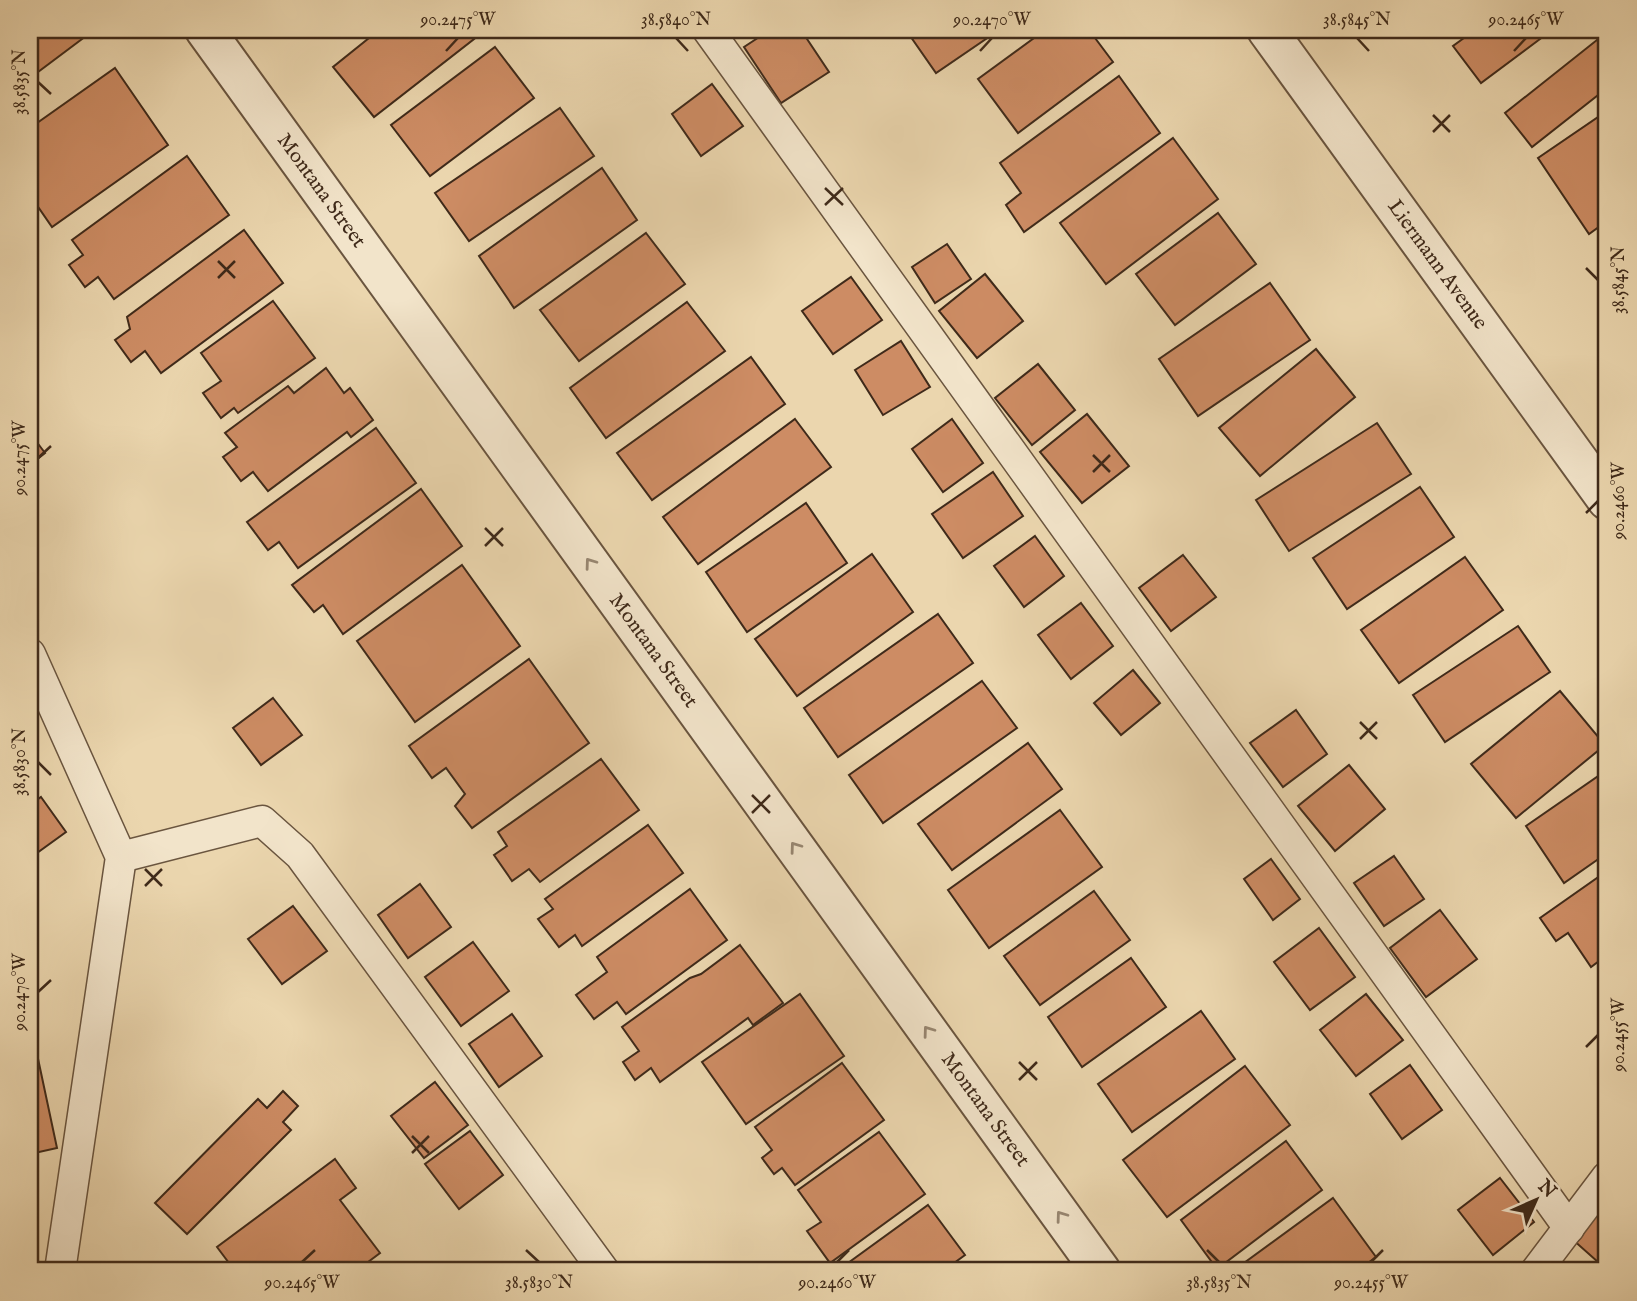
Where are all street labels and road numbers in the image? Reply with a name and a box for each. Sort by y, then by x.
street label: Montana Street [270,128,372,254]
street label: Liermann Avenue [1381,195,1493,336]
street label: Montana Street [602,588,704,714]
street label: Montana Street [934,1047,1036,1173]

